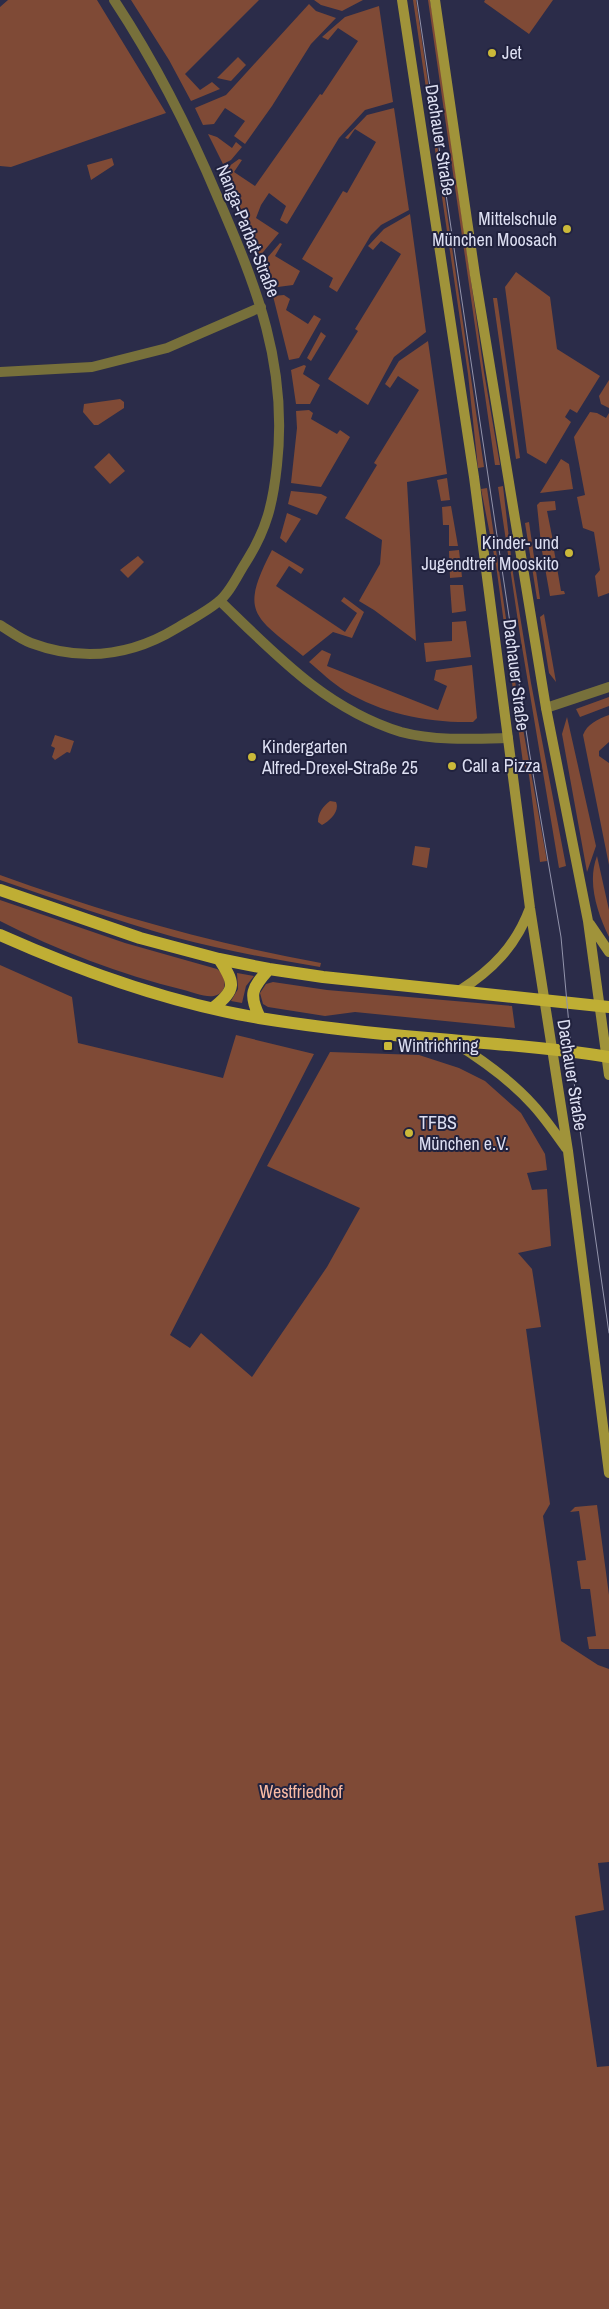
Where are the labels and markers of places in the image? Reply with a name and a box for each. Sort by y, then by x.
place label: Jet [502,40,522,65]
marker: Jet [486,47,498,59]
place label: Mittelschule München Moosach [432,206,557,252]
marker: Mittelschule München Moosach [561,223,573,235]
place label: Kinder- und Jugendtreff Mooskito [421,530,559,576]
marker: Kinder- und Jugendtreff Mooskito [563,547,575,559]
place label: Kindergarten Alfred-Drexel-Straße 25 [261,734,418,780]
marker: Kindergarten Alfred-Drexel-Straße 25 [246,751,258,763]
place label: Call a Pizza [462,753,541,778]
marker: Call a Pizza [446,760,458,772]
place label: Wintrichring [398,1033,479,1058]
marker: Wintrichring [382,1040,394,1052]
place label: TFBS München e.V. [419,1110,509,1156]
marker: TFBS München e.V. [403,1127,415,1139]

